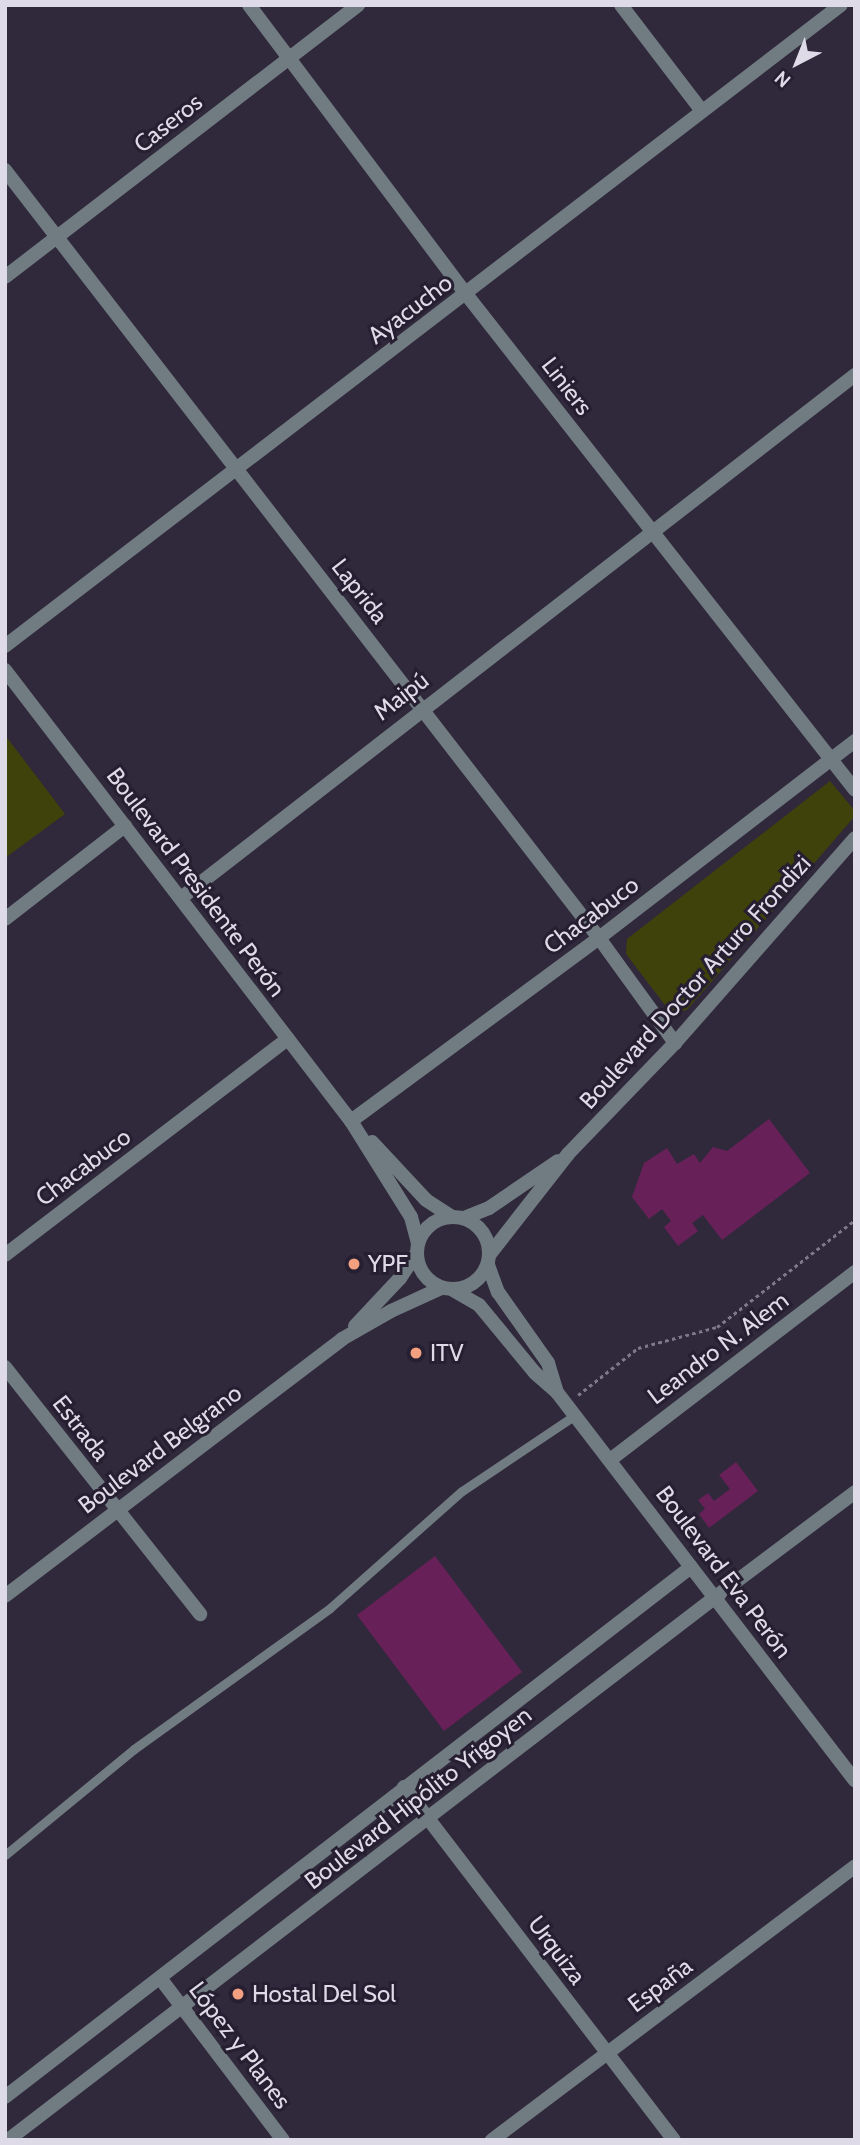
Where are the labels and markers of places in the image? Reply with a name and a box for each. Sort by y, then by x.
place label: YPF [368,1250,408,1278]
marker: YPF [346,1256,362,1272]
place label: ITV [430,1339,464,1367]
marker: ITV [408,1345,424,1361]
place label: Hostal Del Sol [252,1980,396,2008]
marker: Hostal Del Sol [230,1986,246,2002]

